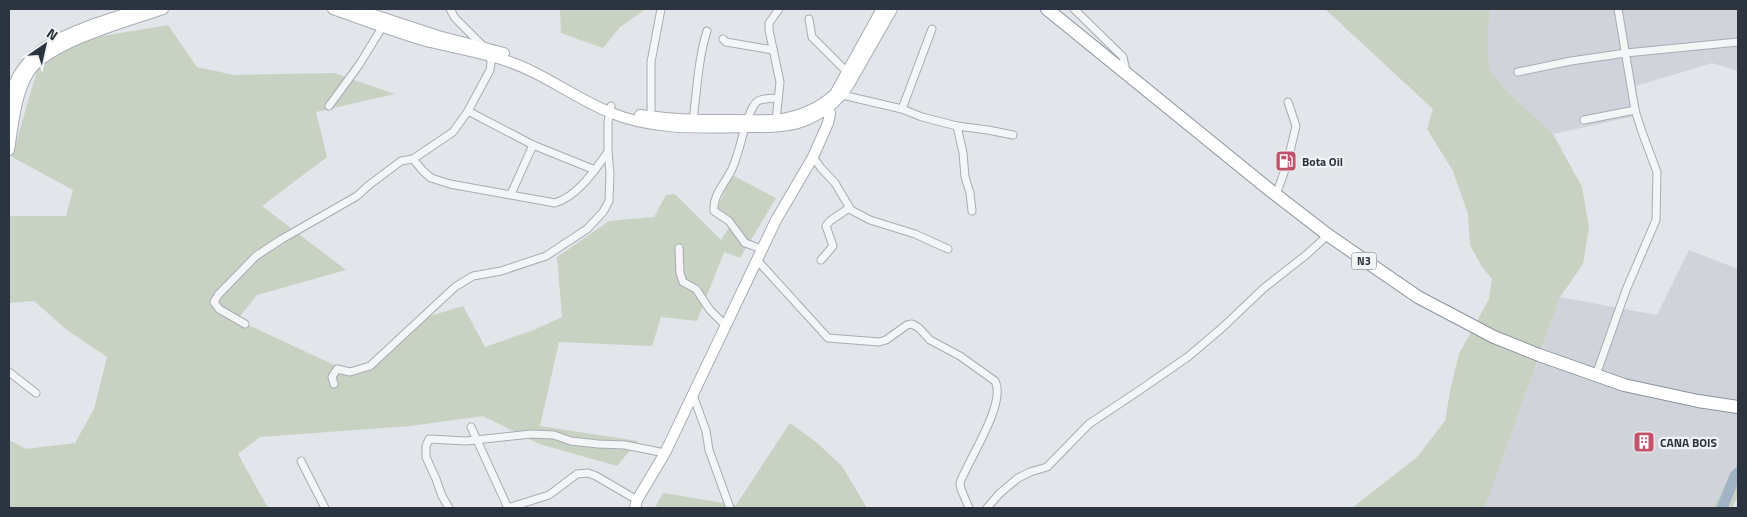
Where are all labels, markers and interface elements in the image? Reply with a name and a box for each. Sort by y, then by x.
north arrow [20,20,70,70]
text: N [43,22,62,45]
fuel station icon: Bota Oil [1274,149,1298,173]
place label: Bota Oil [1302,152,1343,171]
road number: N3 [1352,252,1376,270]
building icon: CANA BOIS [1632,430,1656,454]
place label: CANA BOIS [1660,433,1717,452]

